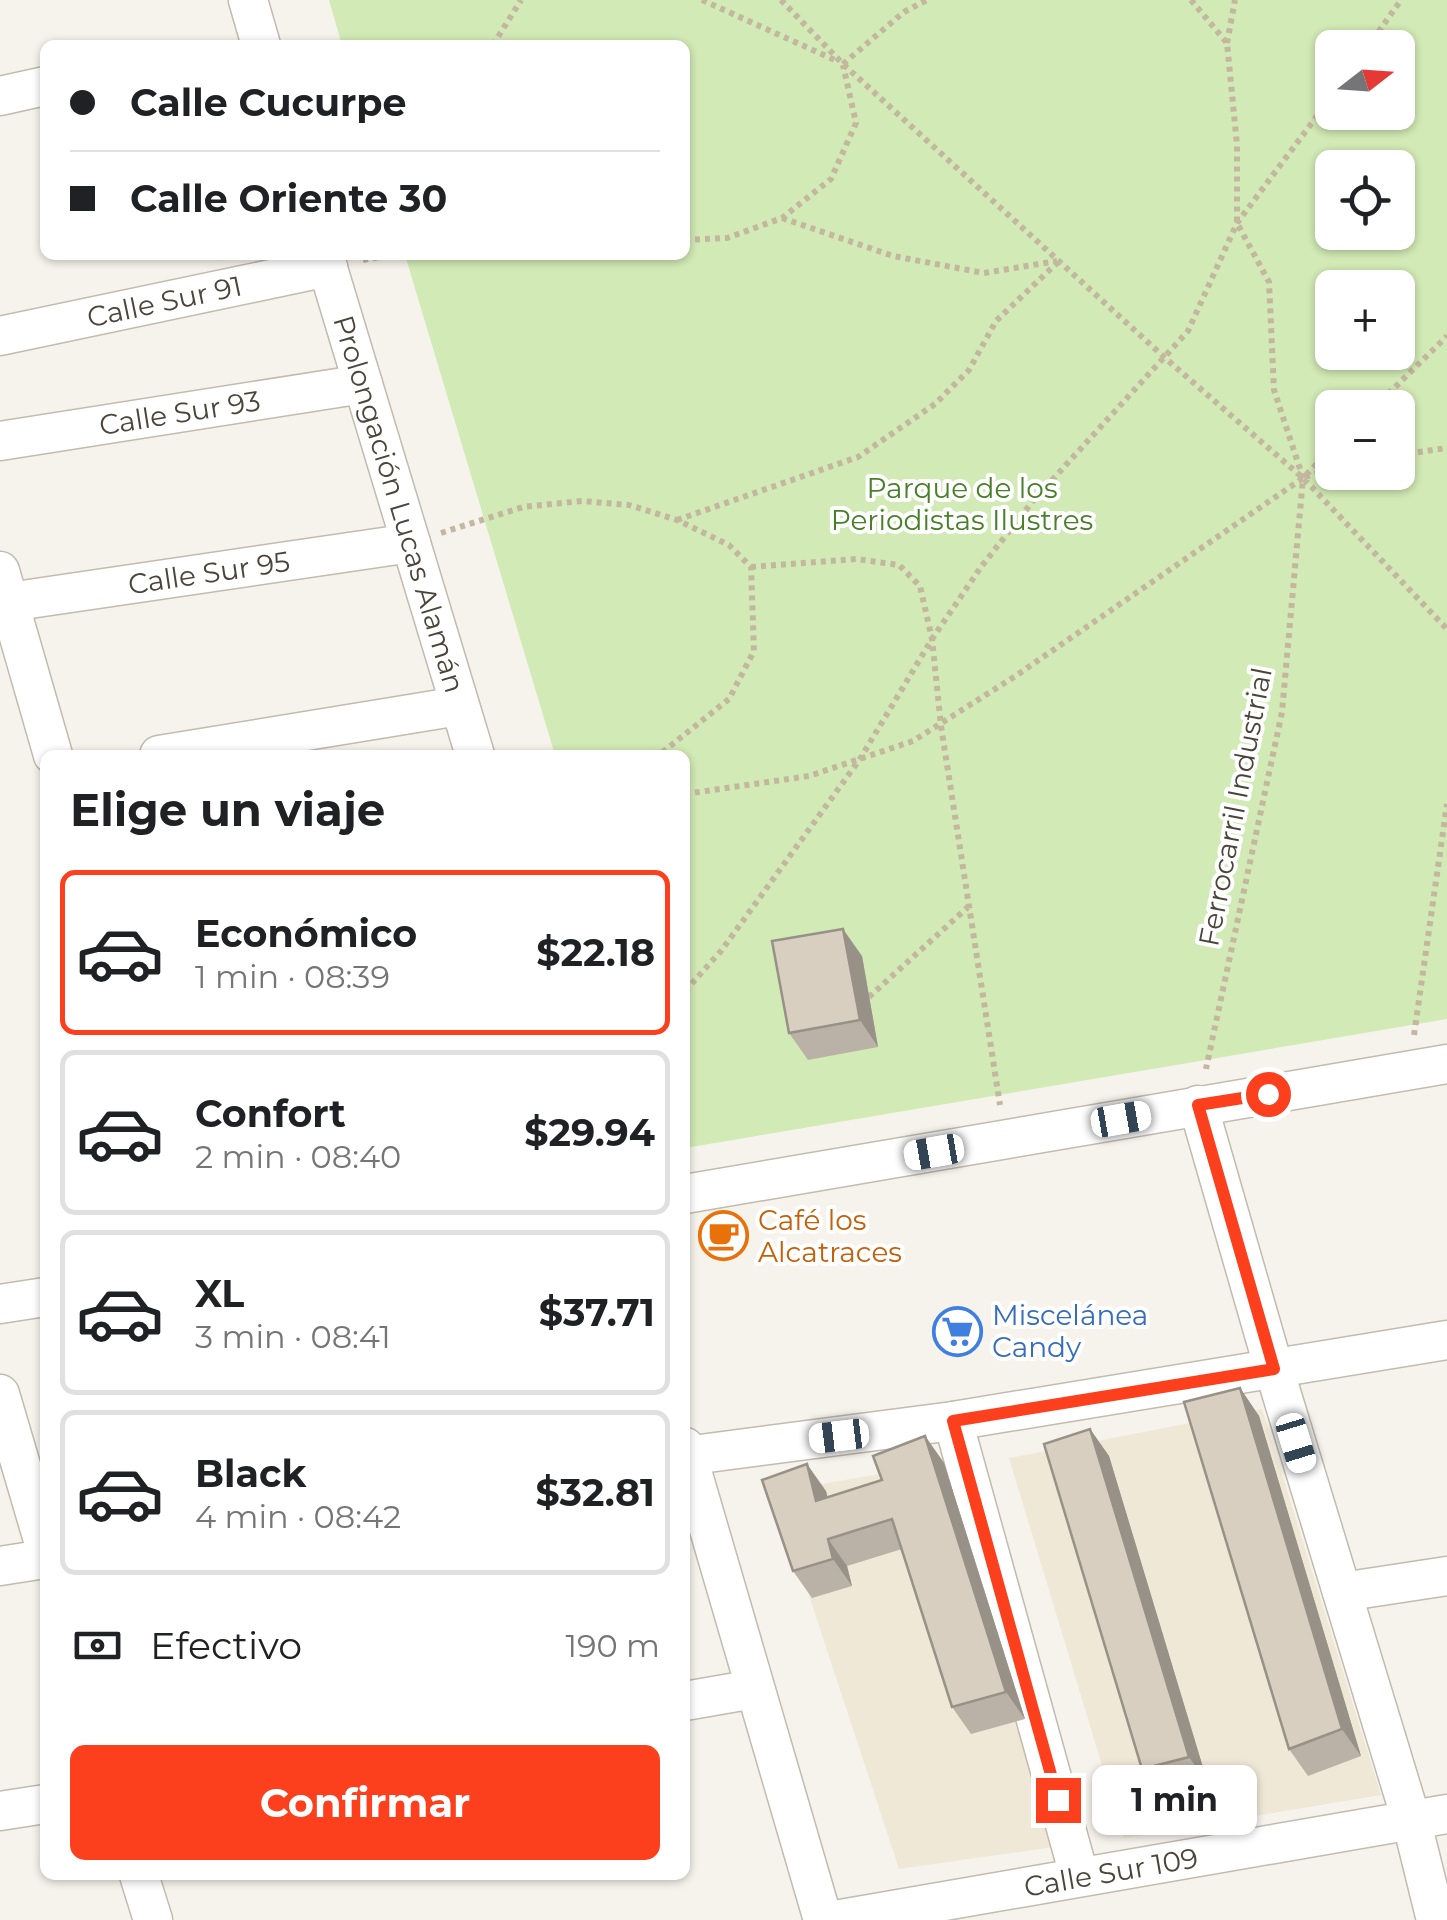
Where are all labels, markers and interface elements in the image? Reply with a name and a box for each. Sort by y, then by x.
north arrow [1315,30,1415,130]
map controls [1315,30,1415,490]
text: Calle Cucurpe [130,79,407,126]
button: locate [1315,150,1415,250]
text: Calle Oriente 30 [130,175,447,222]
street label: Calle Sur 91 [84,269,245,334]
button: + [1315,270,1415,370]
street label: Prolongación Lucas Alamán [326,311,472,697]
street label: Calle Sur 93 [97,383,263,442]
button: − [1315,390,1415,490]
park label: Parque de los Periodistas Ilustres [831,471,1093,537]
street label: Calle Sur 95 [126,544,292,601]
street label: Ferrocarril Industrial [1191,665,1279,949]
text: Elige un viaje [70,782,385,837]
icon: car [75,908,165,998]
text: Económico [195,910,417,957]
text: $22.18 [536,929,655,976]
text: 1 min · 08:39 [195,957,390,996]
route start [1246,1072,1291,1117]
icon: car [75,1088,165,1178]
text: Confort [195,1090,346,1137]
car [1089,1099,1153,1139]
text: $29.94 [524,1109,655,1156]
car [902,1132,966,1172]
text: 2 min · 08:40 [195,1137,401,1176]
place label: Café los Alcatraces [758,1203,902,1269]
cafe icon: Café los Alcatraces [697,1210,749,1262]
icon: car [75,1268,165,1358]
text: XL [195,1270,244,1317]
text: $37.71 [539,1289,655,1336]
place label: Miscelánea Candy [992,1298,1148,1364]
supermarket icon: Miscelánea Candy [931,1305,983,1357]
text: 3 min · 08:41 [195,1317,391,1356]
car [1273,1410,1319,1476]
car [807,1417,871,1455]
icon: car [75,1448,165,1538]
text: Black [195,1450,306,1497]
text: $32.81 [535,1469,655,1516]
text: 4 min · 08:42 [195,1497,401,1536]
icon: cash [70,1618,125,1673]
text: Efectivo [150,1622,302,1669]
text: 190 m [565,1626,660,1665]
button: Confirmar [70,1745,660,1860]
callout: 1 min [1093,1765,1258,1835]
route end [1036,1778,1081,1823]
text: 1 min [1131,1780,1218,1819]
street label: Calle Sur 109 [1021,1840,1200,1904]

